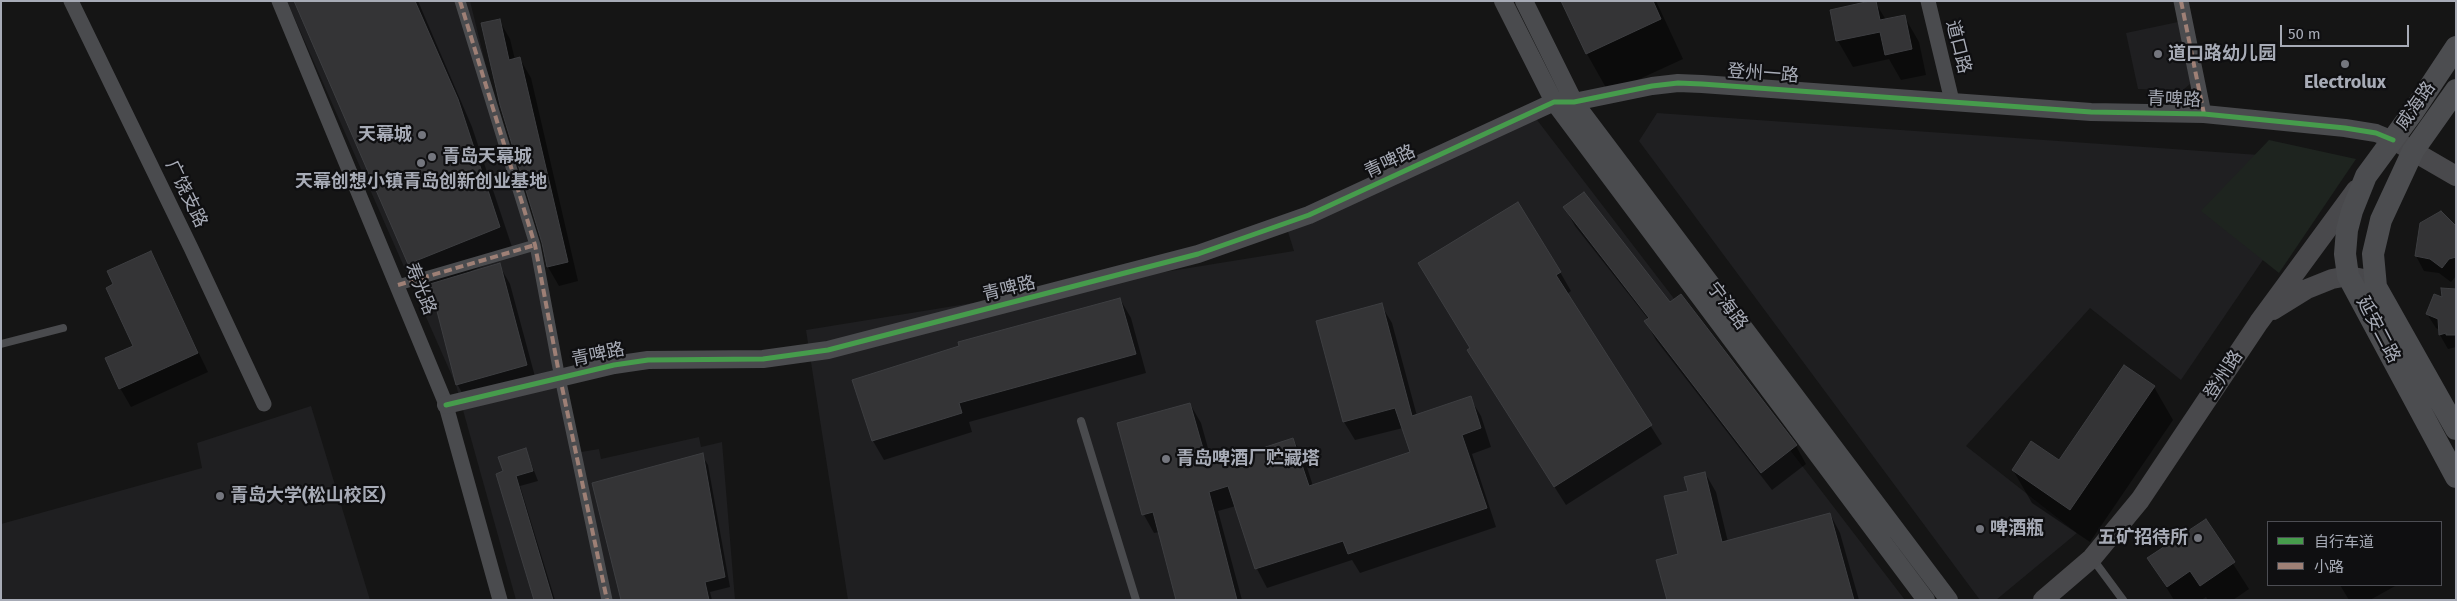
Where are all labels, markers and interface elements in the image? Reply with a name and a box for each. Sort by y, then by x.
scale bar [2282,15,2411,47]
street label: 道口路 [1941,18,1975,76]
text: 50 m [2288,25,2321,43]
place label: 道口路幼儿园 [2168,43,2276,65]
marker: 道口路幼儿园 [2152,48,2164,60]
marker: Electrolux [2339,58,2351,70]
street label: 登州一路 [1726,61,1800,87]
place label: Electrolux [2304,72,2386,94]
street label: 威海路 [2392,78,2440,134]
street label: 青啤路 [2147,88,2201,112]
place label: 天幕城 [358,124,412,146]
marker: 天幕城 [416,129,428,141]
street label: 青啤路 [1361,141,1419,183]
place label: 青岛天幕城 [442,146,532,168]
marker: 青岛天幕城 [426,151,438,163]
street label: 广饶支路 [161,157,211,231]
marker: 天幕创想小镇青岛创新创业基地 [415,157,427,169]
place label: 天幕创想小镇青岛创新创业基地 [295,171,547,193]
street label: 寿光路 [400,260,440,318]
street label: 青啤路 [980,272,1038,306]
street label: 宁海路 [1702,278,1752,334]
street label: 延安二路 [2352,293,2404,367]
street label: 青啤路 [569,339,627,371]
street label: 登州路 [2200,346,2248,404]
place label: 青岛啤酒厂贮藏塔 [1176,448,1320,470]
marker: 青岛啤酒厂贮藏塔 [1160,453,1172,465]
place label: 青岛大学(松山校区) [230,485,386,507]
marker: 青岛大学(松山校区) [214,490,226,502]
place label: 啤酒瓶 [1990,518,2044,540]
legend [2267,521,2442,586]
marker: 啤酒瓶 [1974,523,1986,535]
place label: 五矿招待所 [2098,527,2188,549]
marker: 五矿招待所 [2192,532,2204,544]
text: 自行车道 [2314,533,2374,551]
text: 小路 [2314,558,2344,576]

